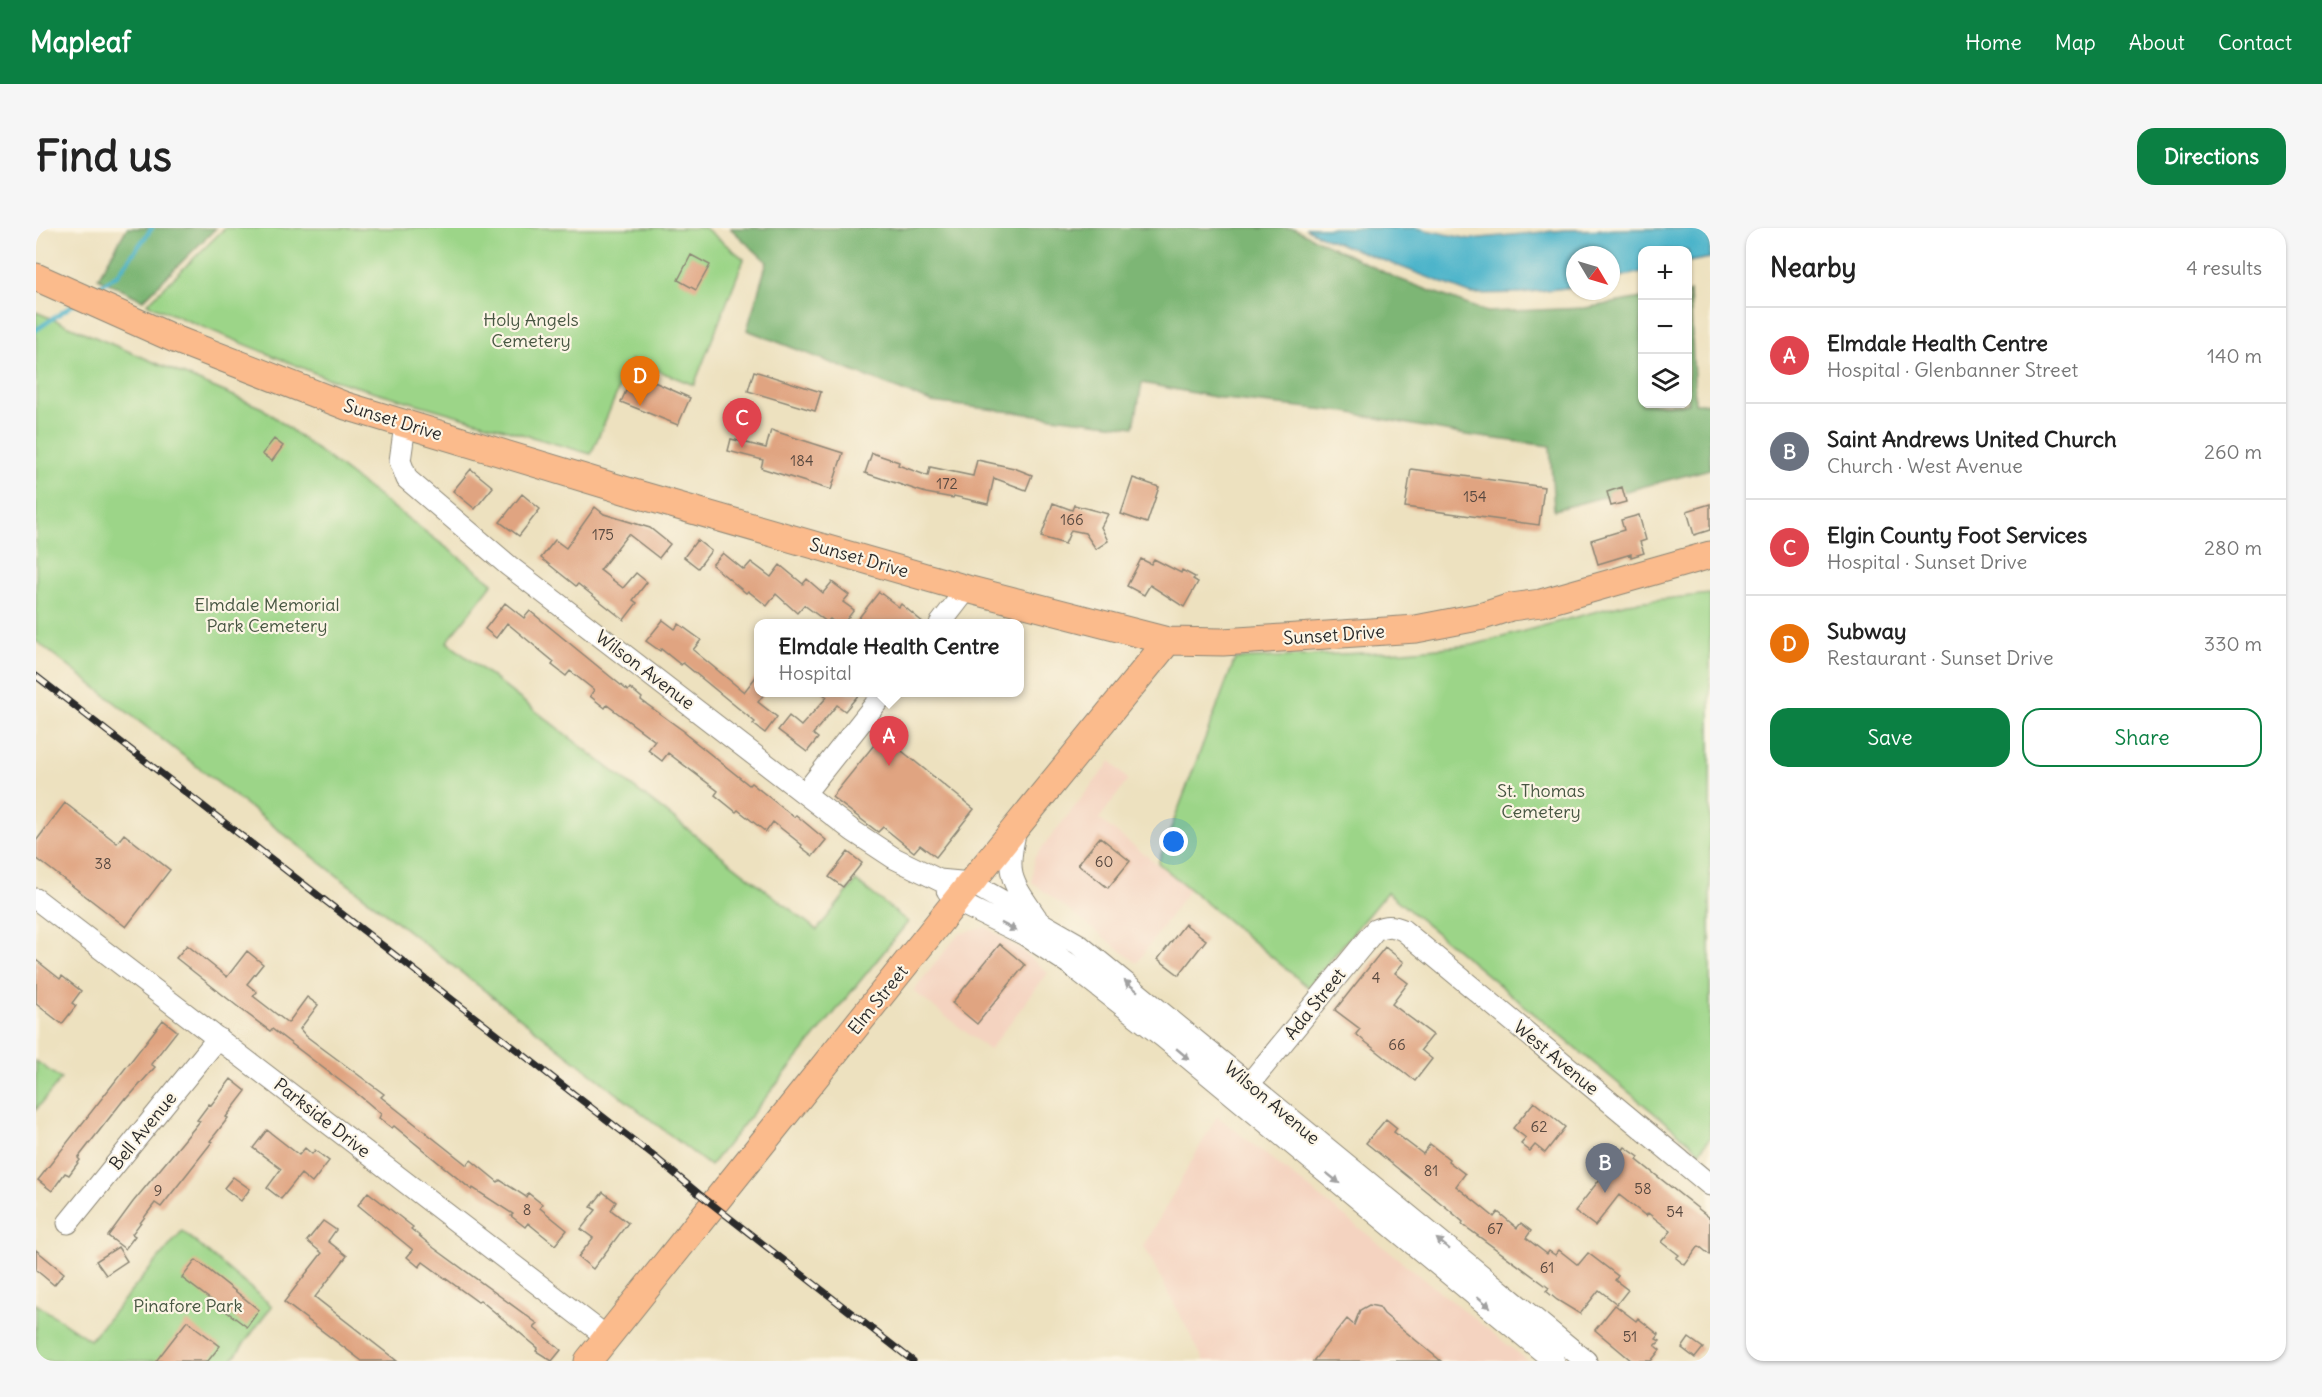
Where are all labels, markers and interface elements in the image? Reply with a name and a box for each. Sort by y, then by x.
text: Mapleaf [30,24,131,60]
text: Home [1965,29,2022,56]
text: Map [2055,29,2096,56]
text: About [2129,29,2185,56]
text: Contact [2218,29,2292,56]
button: Directions [2137,128,2286,185]
text: Find us [36,130,172,182]
north arrow [1566,246,1620,300]
map controls [1638,246,1692,408]
button: + [1638,246,1692,300]
text: Nearby [1770,251,1856,284]
text: 4 results [2186,255,2262,280]
button: − [1638,300,1692,354]
park label: Holy Angels Cemetery [483,308,579,352]
text: Elmdale Health Centre [1827,329,2048,357]
text: A [1783,343,1796,368]
text: 140 m [2207,343,2262,368]
button: layers [1638,354,1692,408]
pin: D [620,356,660,406]
text: Hospital · Glenbanner Street [1827,357,2078,382]
street label: Sunset Drive [341,394,445,445]
pin: C [722,398,762,448]
text: Saint Andrews United Church [1827,425,2117,453]
text: B [1783,439,1796,464]
text: 260 m [2204,439,2262,464]
house number: 184 [790,451,814,470]
text: Church · West Avenue [1827,453,2023,478]
house number: 172 [936,474,958,493]
house number: 154 [1463,487,1487,506]
house number: 166 [1060,510,1084,529]
text: Elgin County Foot Services [1827,521,2087,549]
house number: 175 [592,525,614,544]
street label: Sunset Drive [807,532,911,583]
text: C [1783,535,1796,560]
text: 280 m [2204,535,2262,560]
text: Hospital · Sunset Drive [1827,549,2027,574]
park label: Elmdale Memorial Park Cemetery [194,593,340,637]
text: Subway [1827,617,1906,645]
popup [754,619,1024,697]
street label: Sunset Drive [1282,619,1386,650]
street label: Wilson Avenue [591,625,699,714]
text: D [1782,631,1797,656]
text: 330 m [2204,631,2262,656]
text: Elmdale Health Centre [779,632,999,660]
text: Restaurant · Sunset Drive [1827,645,2053,670]
text: Hospital [779,660,852,685]
button: Save [1770,708,2010,767]
button: Share [2022,708,2262,767]
pin: A [870,716,908,766]
park label: St. Thomas Cemetery [1497,779,1585,823]
your location [1159,827,1188,856]
house number: 60 [1095,852,1113,871]
house number: 38 [94,854,112,873]
one-way arrow [1000,921,1018,931]
street label: Elm Street [843,960,913,1039]
street label: Ada Street [1279,964,1350,1044]
house number: 4 [1372,968,1381,987]
one-way arrow [1123,980,1139,993]
street label: West Avenue [1509,1015,1604,1100]
house number: 66 [1388,1035,1406,1054]
one-way arrow [1175,1047,1190,1060]
street label: Wilson Avenue [1220,1056,1325,1149]
street label: Parkside Drive [269,1073,375,1163]
street label: Bell Avenue [104,1087,181,1175]
house number: 62 [1531,1117,1547,1136]
pin: B [1586,1144,1624,1193]
house number: 81 [1424,1161,1438,1180]
one-way arrow [1325,1171,1340,1184]
house number: 58 [1634,1179,1652,1198]
house number: 9 [154,1181,162,1200]
house number: 8 [523,1200,531,1219]
house number: 54 [1666,1202,1684,1221]
house number: 67 [1487,1219,1503,1238]
one-way arrow [1436,1238,1451,1251]
house number: 61 [1540,1258,1554,1277]
park label: Pinafore Park [133,1294,243,1317]
one-way arrow [1476,1295,1491,1308]
house number: 51 [1623,1327,1637,1346]

